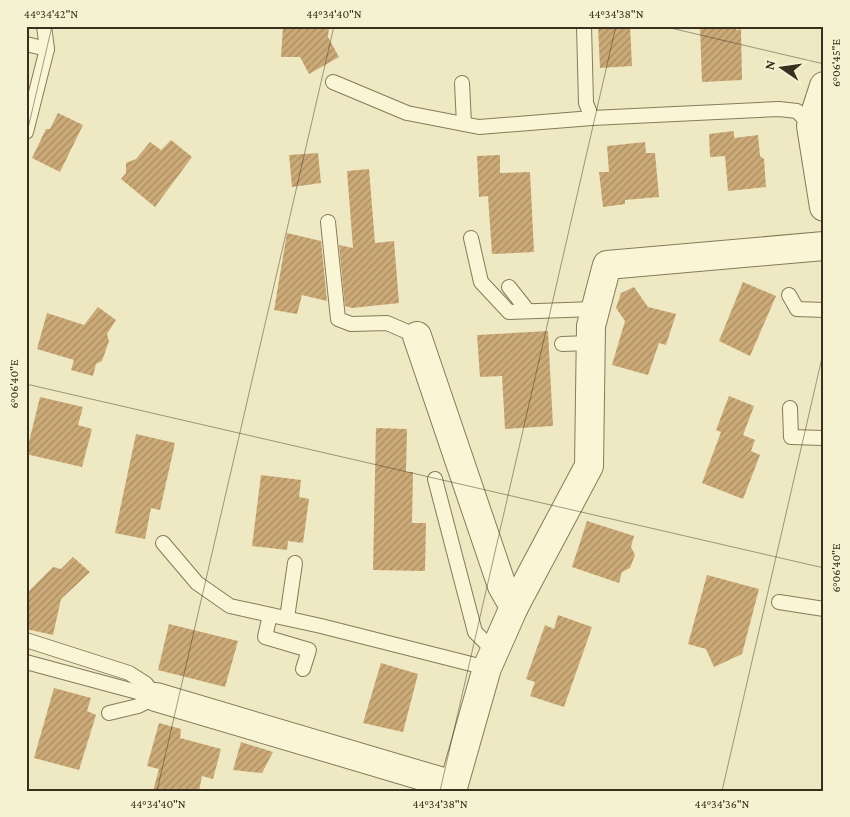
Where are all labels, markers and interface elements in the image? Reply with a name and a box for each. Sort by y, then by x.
text: 44°34'42"N [24,7,78,21]
text: 44°34'40"N [306,7,362,21]
text: 44°34'38"N [588,7,644,21]
text: 6°06'45"E [829,39,843,87]
north arrow [758,42,808,92]
text: N [760,58,778,72]
text: 6°06'40"E [7,359,21,408]
text: 6°06'40"E [829,543,843,592]
text: 44°34'40"N [130,797,186,811]
text: 44°34'38"N [412,797,468,811]
text: 44°34'36"N [695,797,750,811]

